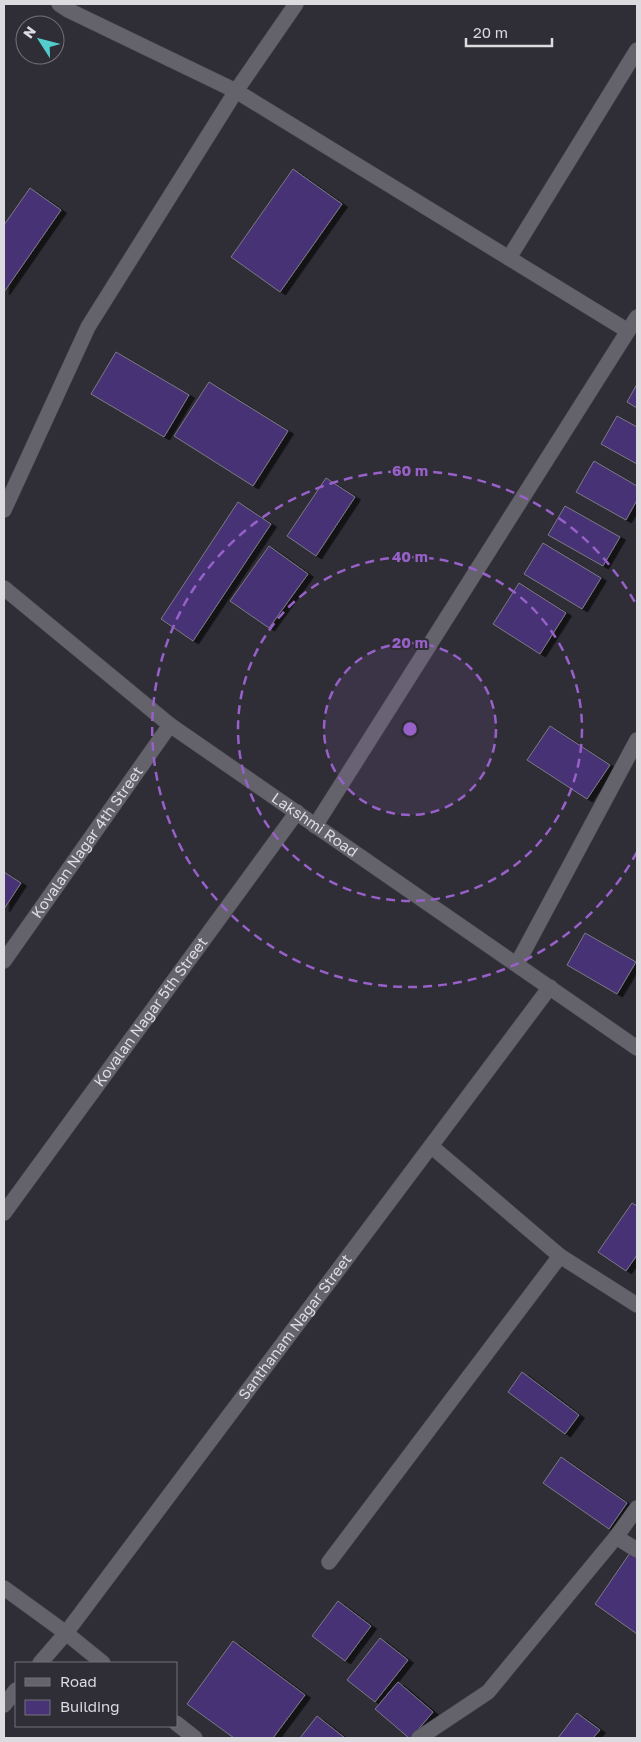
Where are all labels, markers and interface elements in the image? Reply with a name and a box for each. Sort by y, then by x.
north arrow [15,15,65,65]
scale bar [466,15,552,47]
text: N [19,23,39,41]
text: 20 m [473,23,508,41]
text: 60 m [392,461,428,479]
text: 40 m [392,547,428,565]
text: 20 m [392,633,428,651]
centre of rings [401,720,419,738]
street label: Kovalan Nagar 4th Street [27,762,146,921]
street label: Lakshmi Road [269,788,362,860]
street label: Kovalan Nagar 5th Street [89,933,211,1090]
street label: Santhanam Nagar Street [234,1250,355,1403]
legend [15,1662,178,1727]
text: Road [60,1672,97,1690]
text: Building [60,1697,120,1715]

